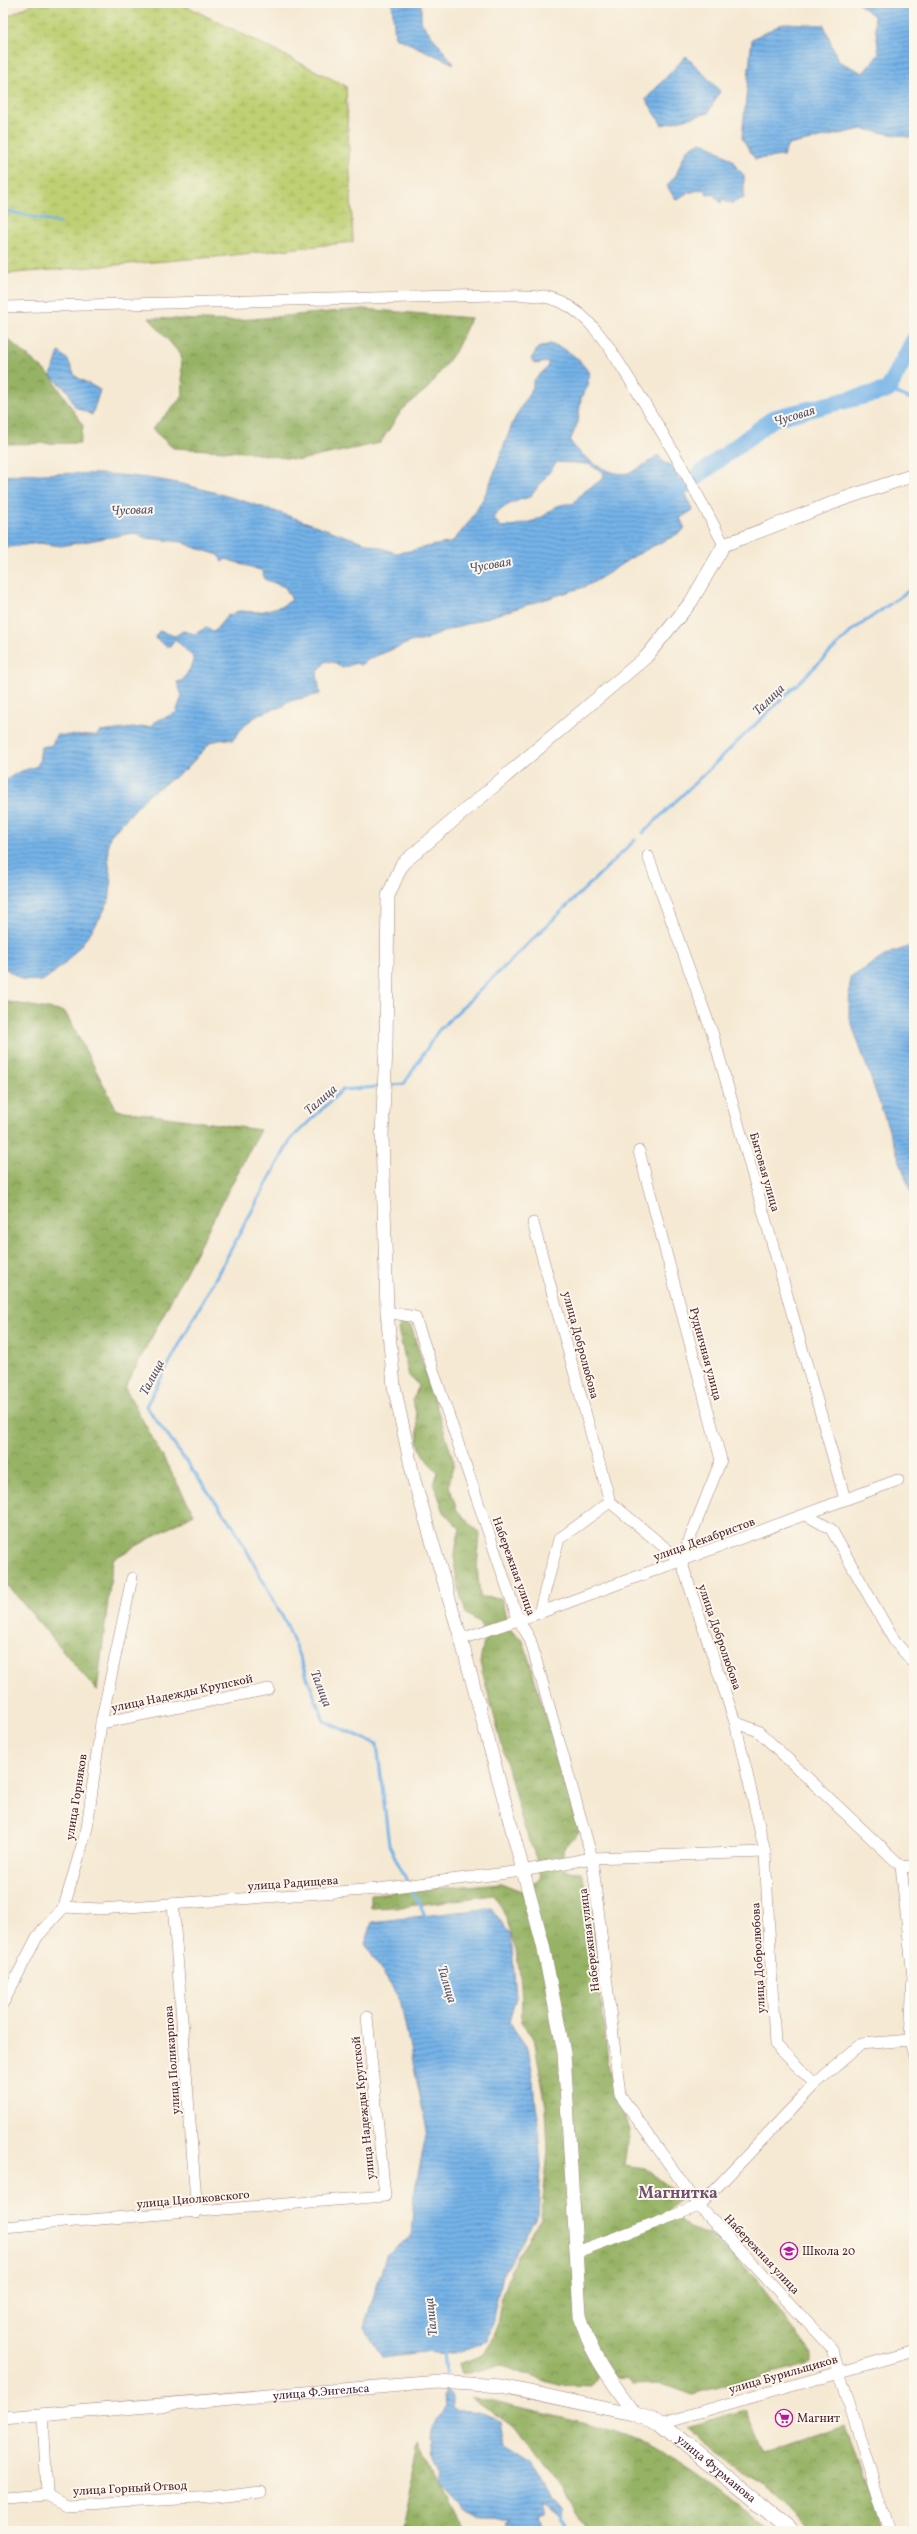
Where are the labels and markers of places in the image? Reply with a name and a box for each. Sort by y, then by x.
school or university icon: Школа 20 [779,2241,799,2261]
place label: Школа 20 [802,2244,855,2260]
supermarket icon: Магнит [774,2408,794,2428]
place label: Магнит [797,2411,840,2427]

